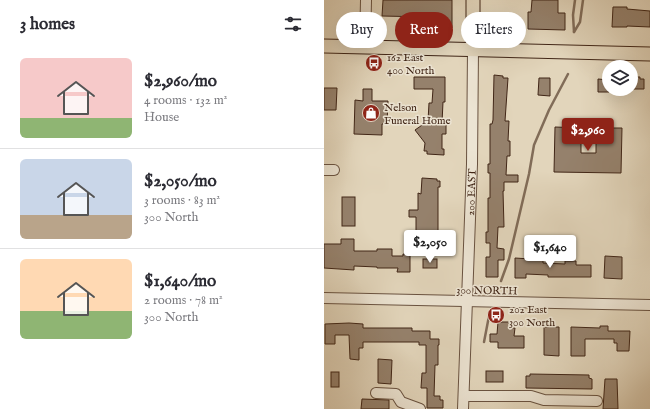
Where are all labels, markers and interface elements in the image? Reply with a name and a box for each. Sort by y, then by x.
chip: Buy [336,12,387,48]
chip: Rent [395,12,453,48]
chip: Filters [461,12,526,48]
icon: filters [282,13,304,35]
text: 3 homes [20,14,75,35]
place label: 162 East 400 North [387,51,435,78]
bus stop icon: 162 East 400 North [364,53,384,73]
map controls [602,60,638,96]
button: layers [602,60,638,96]
text: $2,960/mo [144,71,217,92]
icon: home [52,74,100,122]
text: 4 rooms · 132 m² [144,92,227,109]
place label: Nelson Funeral Home [384,101,450,128]
shop icon: Nelson Funeral Home [361,103,381,123]
text: House [144,109,179,126]
pin: $2,960 [555,118,621,152]
text: $2,960 [571,122,605,139]
street label: 200 EAST [464,168,480,216]
text: $2,050/mo [144,171,217,192]
icon: home [52,175,100,223]
text: 3 rooms · 83 m² [144,192,220,209]
text: 300 North [144,209,198,226]
pin: $2,050 [397,230,463,264]
text: $2,050 [413,234,447,251]
pin: $1,640 [517,235,583,269]
text: $1,640 [533,239,567,256]
text: $1,640/mo [144,271,216,292]
icon: home [52,275,100,323]
street label: 300 NORTH [456,283,518,299]
text: 2 rooms · 78 m² [144,292,223,309]
place label: 202 East 300 North [509,303,555,330]
bus stop icon: 202 East 300 North [486,305,506,325]
text: 300 North [144,309,198,326]

